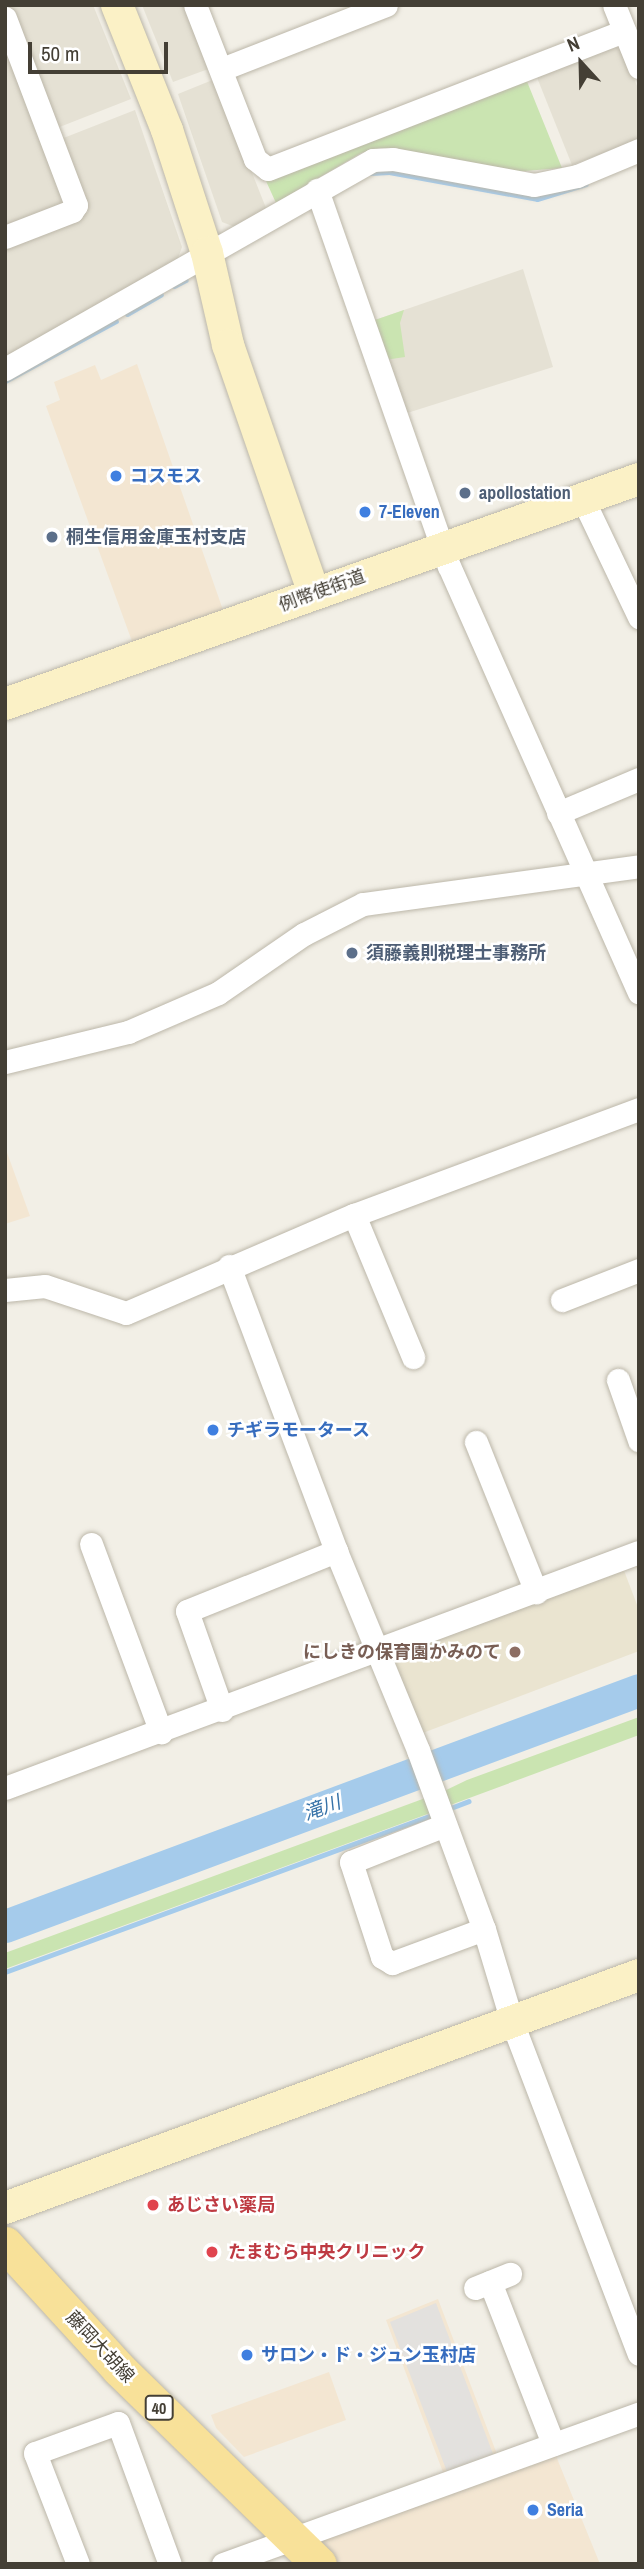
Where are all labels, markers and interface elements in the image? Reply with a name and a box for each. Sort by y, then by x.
scale bar [32,28,172,72]
north arrow [546,28,616,98]
text: N [563,29,583,58]
text: 50 m [41,39,79,68]
place label: コスモス [130,465,202,487]
marker: コスモス [108,468,124,484]
place label: apollostation [479,482,571,504]
marker: apollostation [457,485,473,501]
place label: 7-Eleven [379,501,440,523]
marker: 7-Eleven [357,504,373,520]
place label: 桐生信用金庫玉村支店 [66,526,246,548]
marker: 桐生信用金庫玉村支店 [44,529,60,545]
street label: 例幣使街道 [276,565,368,617]
place label: 須藤義則税理士事務所 [366,942,546,964]
marker: 須藤義則税理士事務所 [344,945,360,961]
place label: チギラモータース [227,1419,371,1441]
marker: チギラモータース [205,1422,221,1438]
place label: にしきの保育園かみのて [303,1641,501,1663]
marker: にしきの保育園かみのて [507,1644,523,1660]
water label: 滝川 [300,1791,344,1825]
place label: あじさい薬局 [167,2194,275,2216]
marker: あじさい薬局 [145,2197,161,2213]
place label: たまむら中央クリニック [228,2241,426,2263]
marker: たまむら中央クリニック [202,2242,222,2262]
street label: 藤岡大胡線 [61,2307,139,2387]
place label: サロン・ド・ジュン玉村店 [261,2344,477,2366]
marker: サロン・ド・ジュン玉村店 [239,2347,255,2363]
road number: 40 [143,2396,175,2420]
place label: Seria [547,2499,583,2521]
marker: Seria [525,2502,541,2518]

